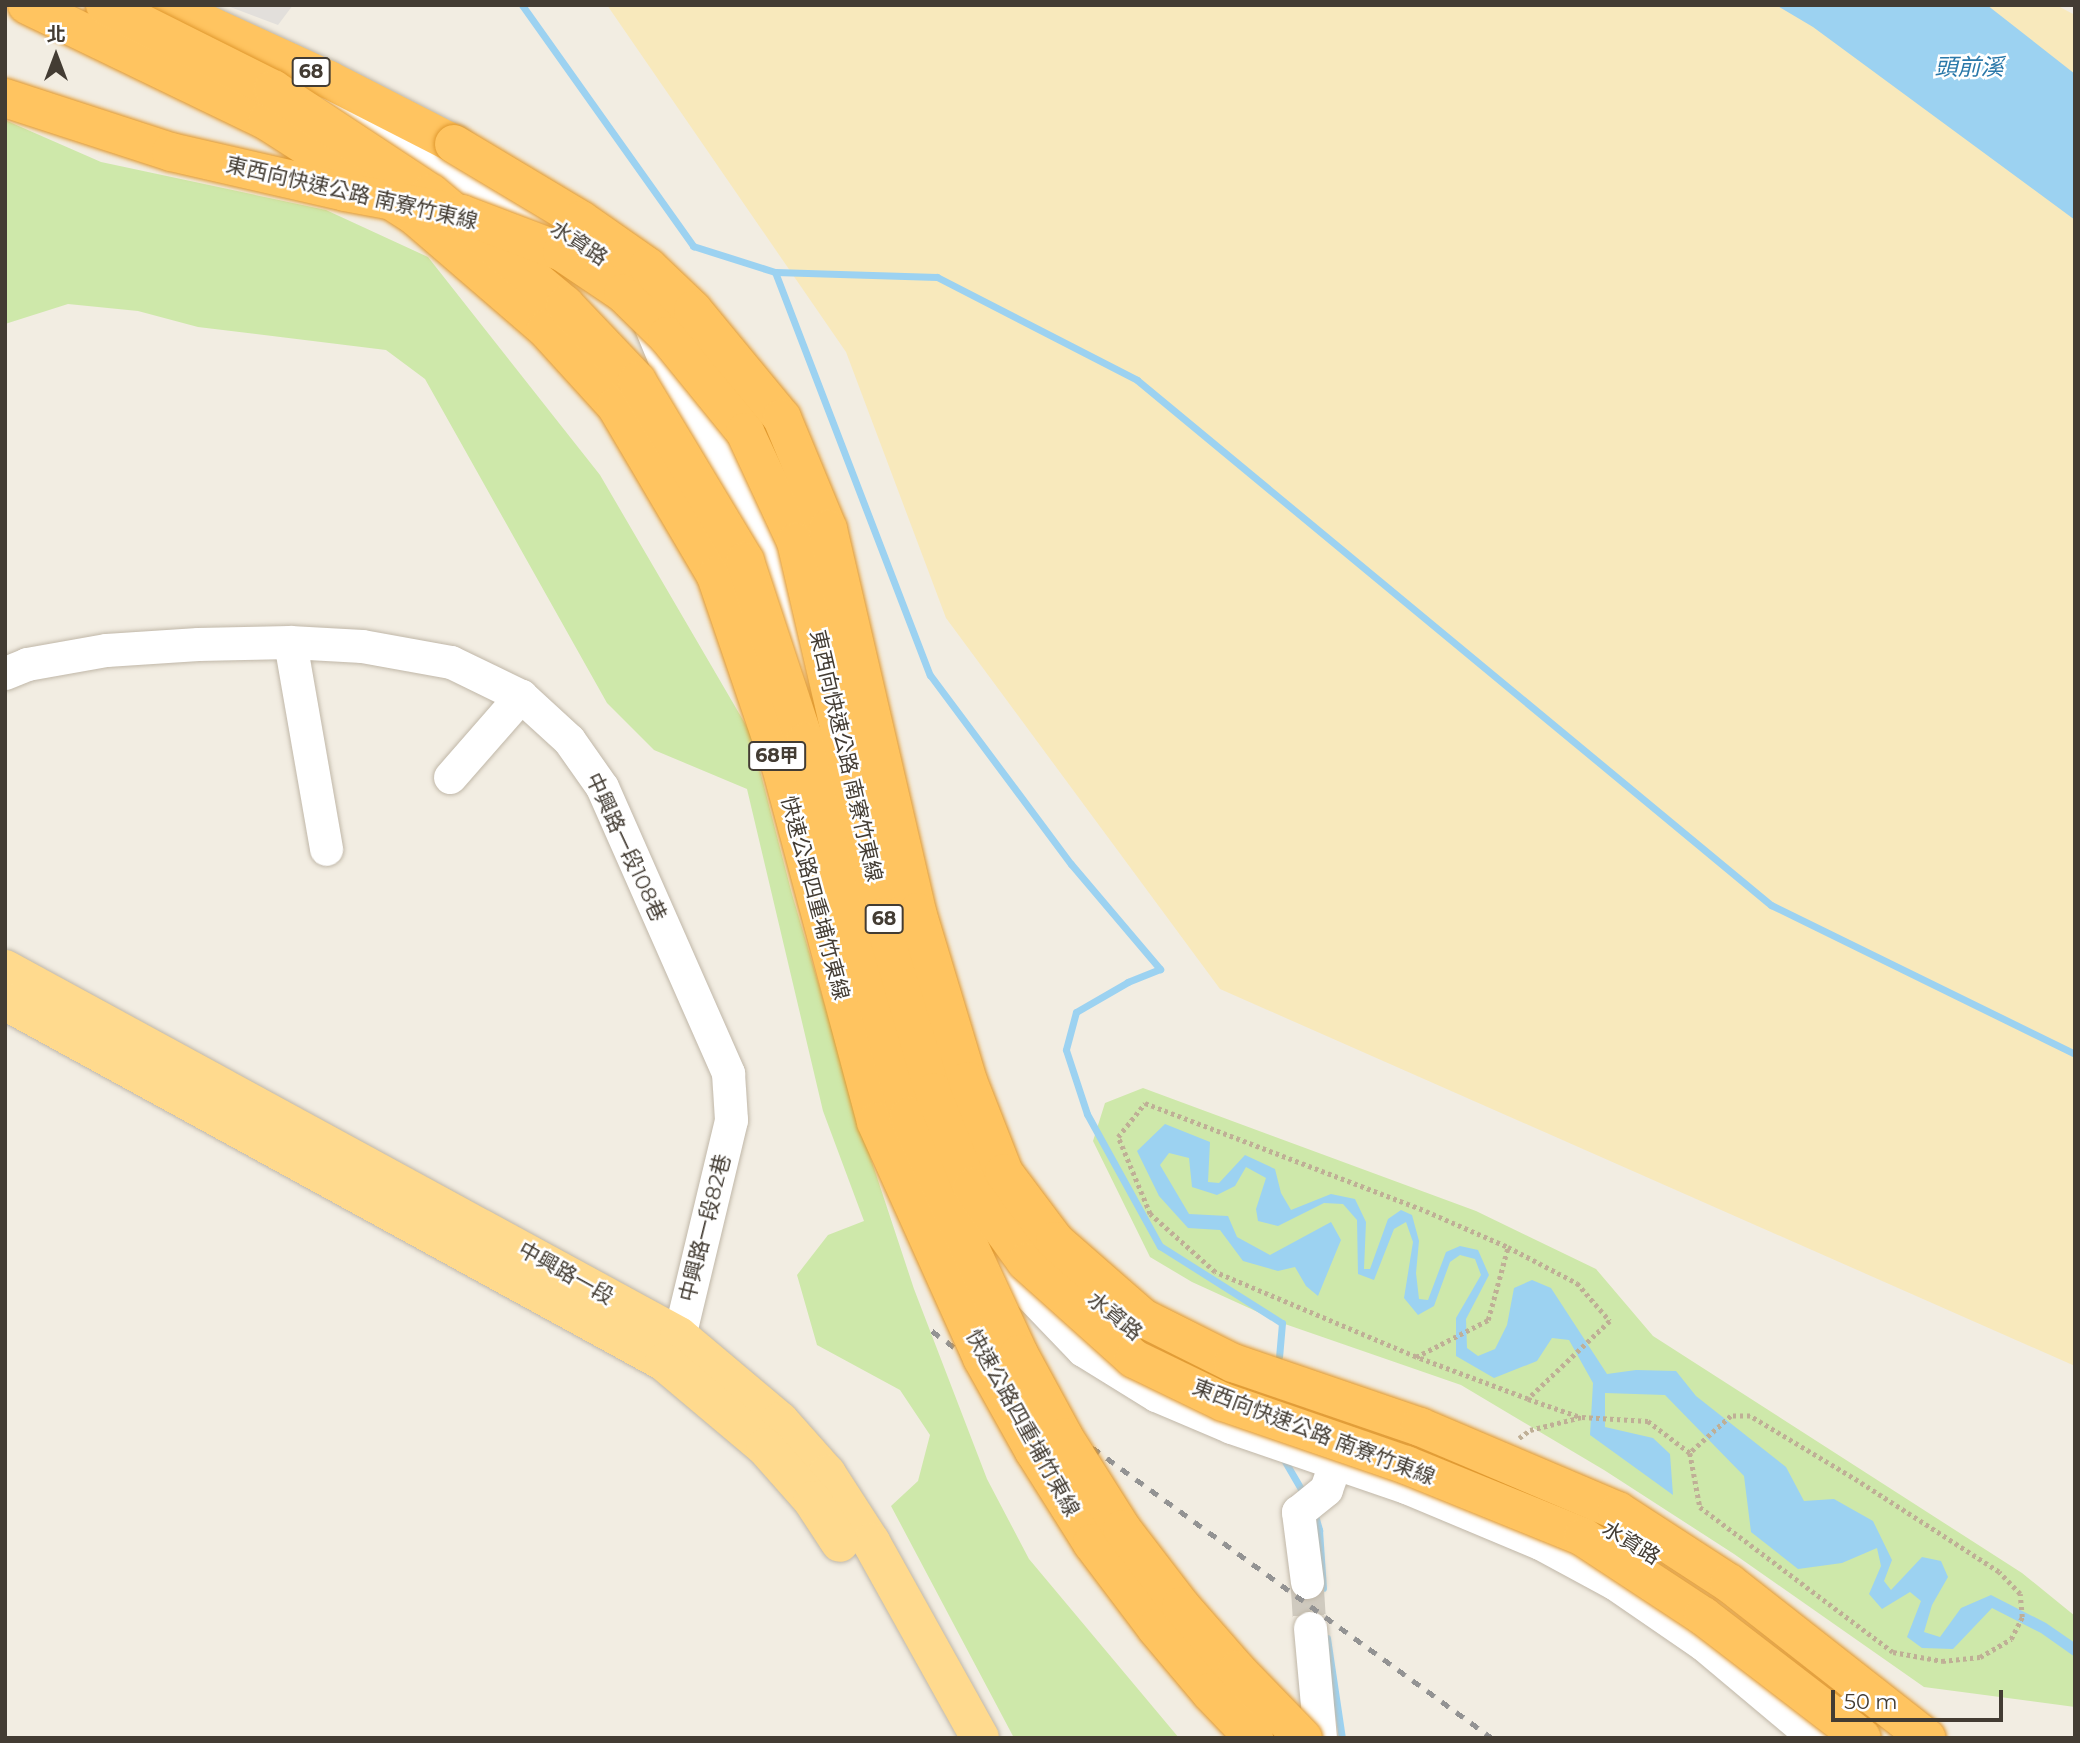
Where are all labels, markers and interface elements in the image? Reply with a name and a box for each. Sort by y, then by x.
north arrow [21,21,91,91]
text: 北 [46,23,66,46]
water label: 頭前溪 [1935,53,2003,81]
road number: 68 [290,57,332,88]
street label: 東西向快速公路 南寮竹東線 [224,152,480,234]
street label: 水資路 [546,215,612,271]
street label: 東西向快速公路 南寮竹東線 [805,628,887,884]
road number: 68甲 [747,740,807,772]
street label: 中興路一段108巷 [581,769,671,925]
street label: 快速公路四重埔竹東線 [776,793,854,1003]
road number: 68 [863,903,905,934]
street label: 中興路一段82巷 [674,1152,736,1304]
street label: 中興路一段 [514,1237,618,1309]
street label: 水資路 [1083,1286,1147,1346]
street label: 快速公路四重埔竹東線 [961,1325,1085,1521]
street label: 東西向快速公路 南寮竹東線 [1189,1374,1439,1490]
street label: 水資路 [1598,1516,1664,1570]
scale bar [1835,1676,2007,1720]
text: 50 m [1844,1689,1898,1714]

